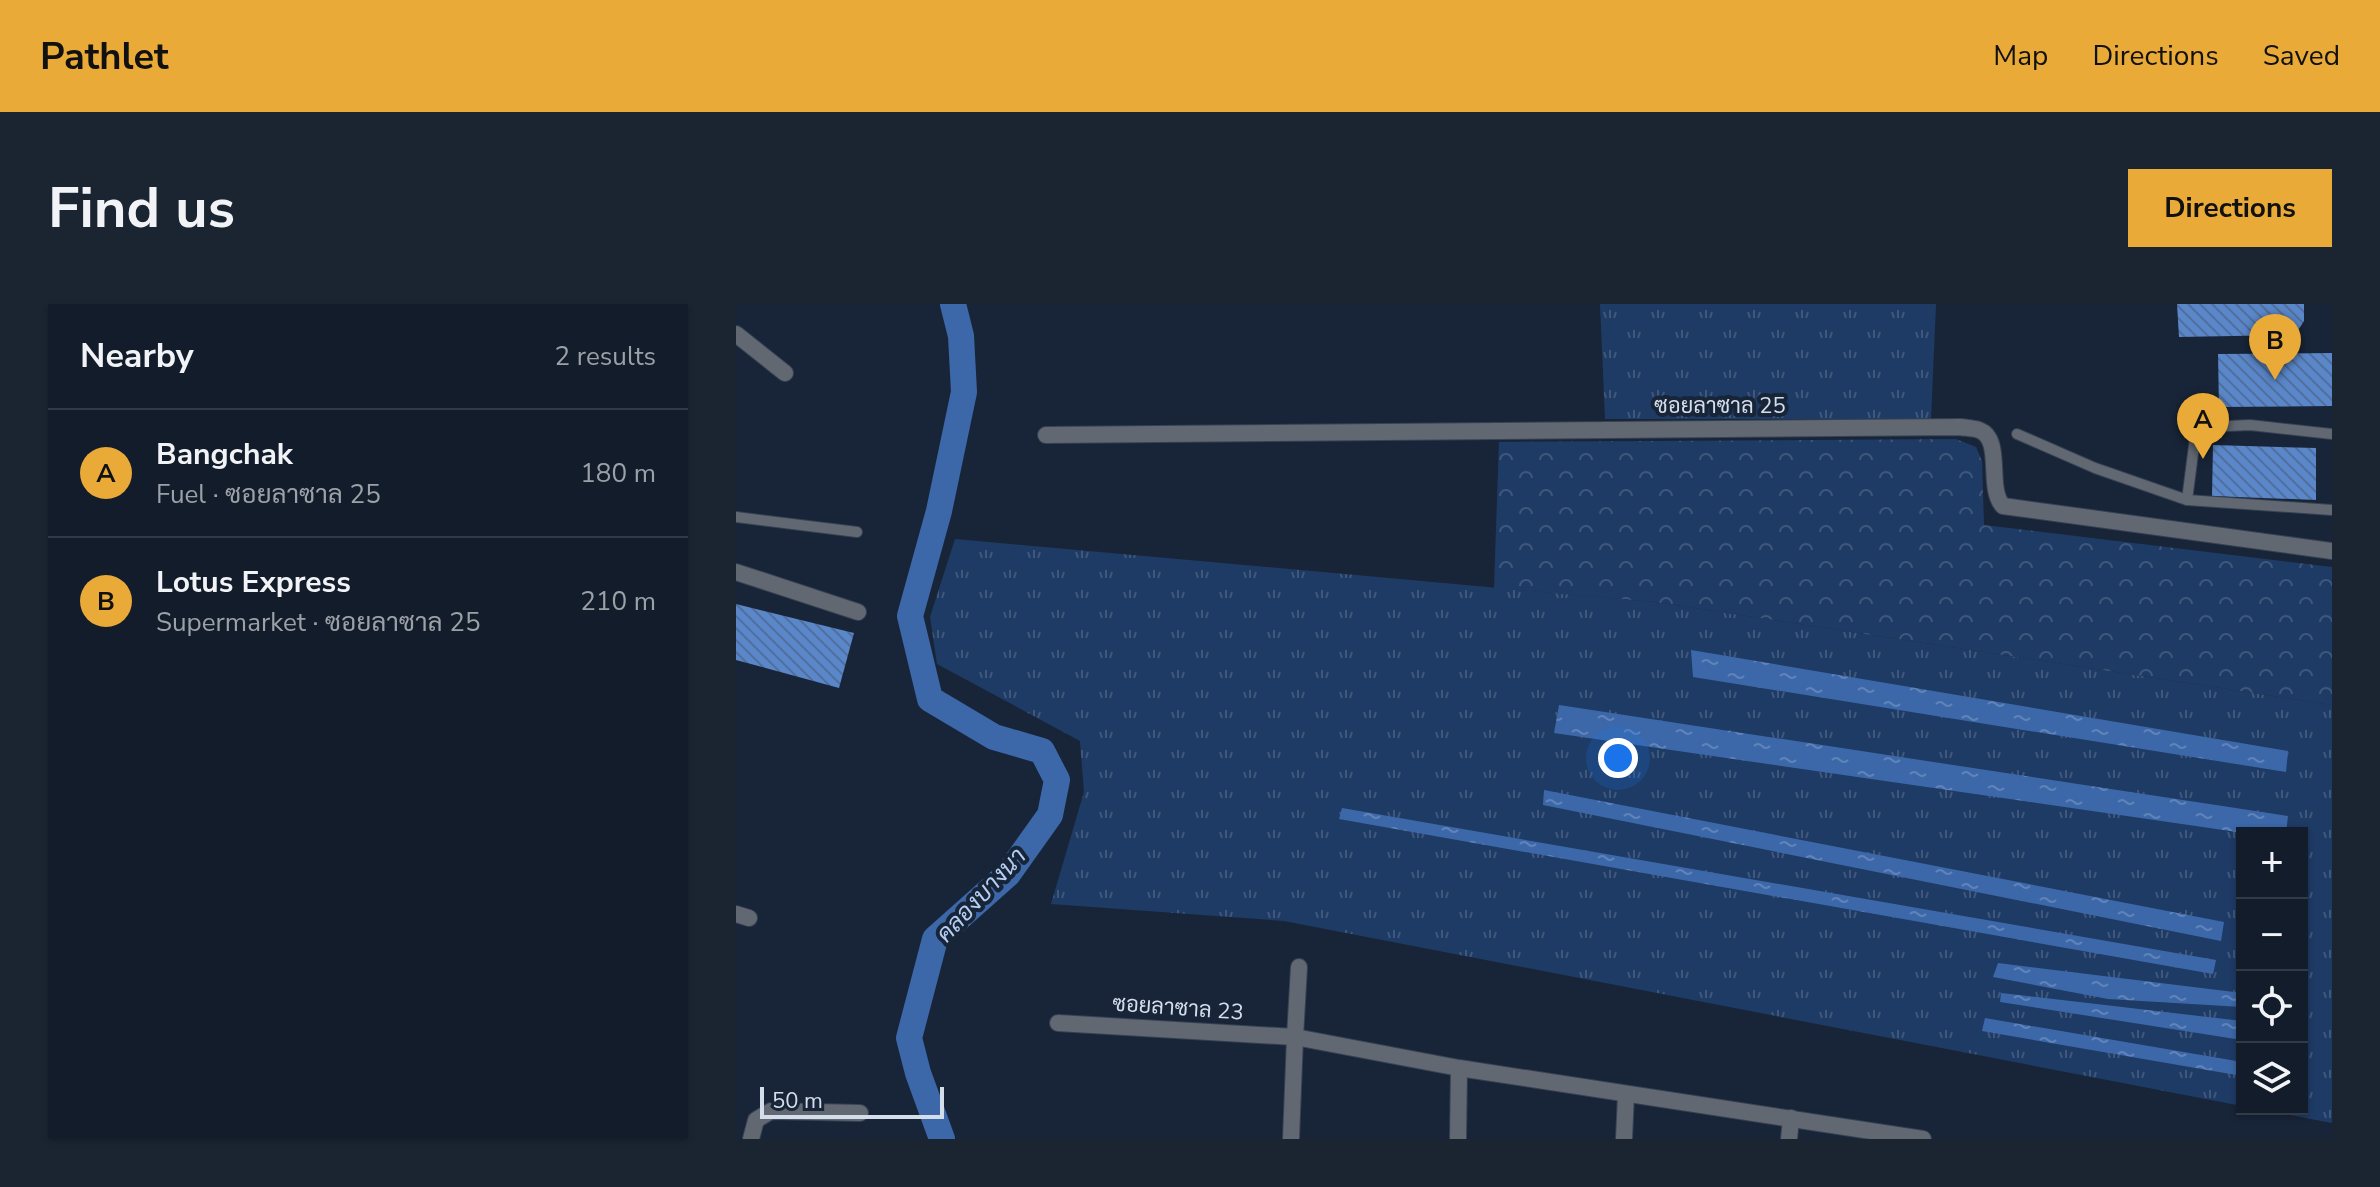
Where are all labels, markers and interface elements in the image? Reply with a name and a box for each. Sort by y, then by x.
text: Pathlet [40,31,169,82]
text: Map [1993,37,2048,75]
text: Directions [2092,37,2219,75]
text: Saved [2263,37,2340,75]
button: Directions [2128,169,2332,247]
text: Find us [48,170,235,247]
pin: B [2249,314,2301,380]
text: Nearby [80,333,194,379]
text: 2 results [555,339,656,374]
street label: ซอยลาซาล 25 [1654,391,1786,421]
pin: A [2177,393,2229,459]
text: Bangchak [156,434,293,475]
text: A [96,456,116,491]
text: 180 m [580,456,656,491]
text: Fuel · ซอยลาซาล 25 [156,477,381,512]
text: Lotus Express [156,562,351,603]
text: B [97,584,115,619]
text: 210 m [580,584,656,619]
text: Supermarket · ซอยลาซาล 25 [156,605,481,640]
your location [1598,738,1638,778]
map controls [2236,827,2308,1115]
button: + [2236,827,2308,899]
water label: คลองบางนา [929,841,1033,949]
button: − [2236,899,2308,971]
button: locate [2236,971,2308,1043]
street label: ซอยลาซาล 23 [1111,988,1245,1028]
button: layers [2236,1043,2308,1115]
scale bar [760,1083,944,1119]
text: 50 m [772,1086,823,1116]

